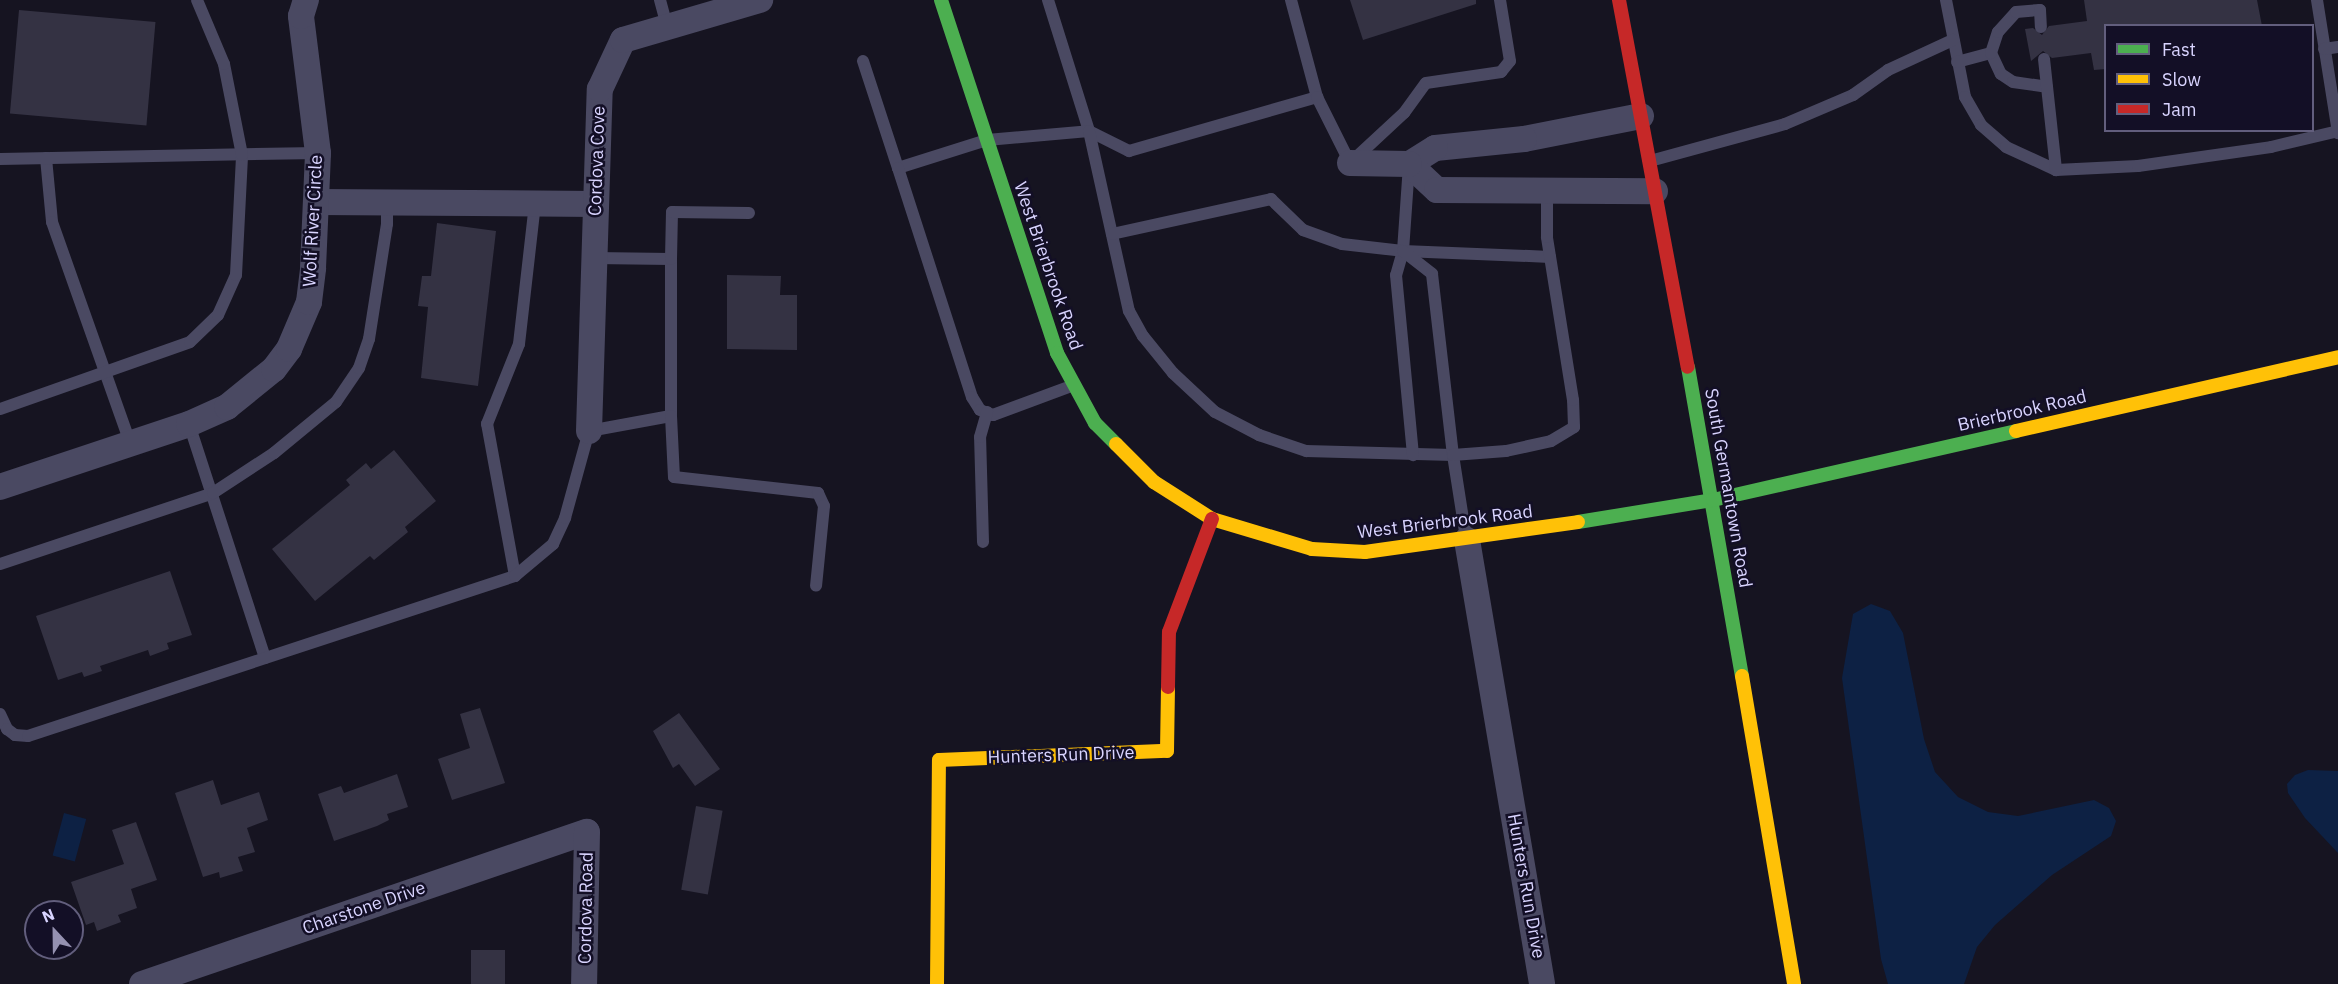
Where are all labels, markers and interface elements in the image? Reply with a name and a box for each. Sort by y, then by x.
legend [2104,24,2314,132]
text: Fast [2162,38,2196,61]
text: Slow [2162,68,2201,91]
text: Jam [2162,98,2197,121]
street label: Cordova Cove [584,105,610,217]
street label: Wolf River Circle [299,154,327,288]
street label: West Brierbrook Road [1009,179,1087,353]
street label: Brierbrook Road [1955,386,2089,436]
street label: South Germantown Road [1700,387,1756,589]
street label: West Brierbrook Road [1356,501,1534,543]
street label: Hunters Run Drive [987,742,1135,768]
street label: Hunters Run Drive [1503,812,1549,960]
street label: Cordova Road [574,852,598,964]
street label: Charstone Drive [300,877,428,939]
north arrow [24,900,84,960]
text: N [39,904,57,927]

